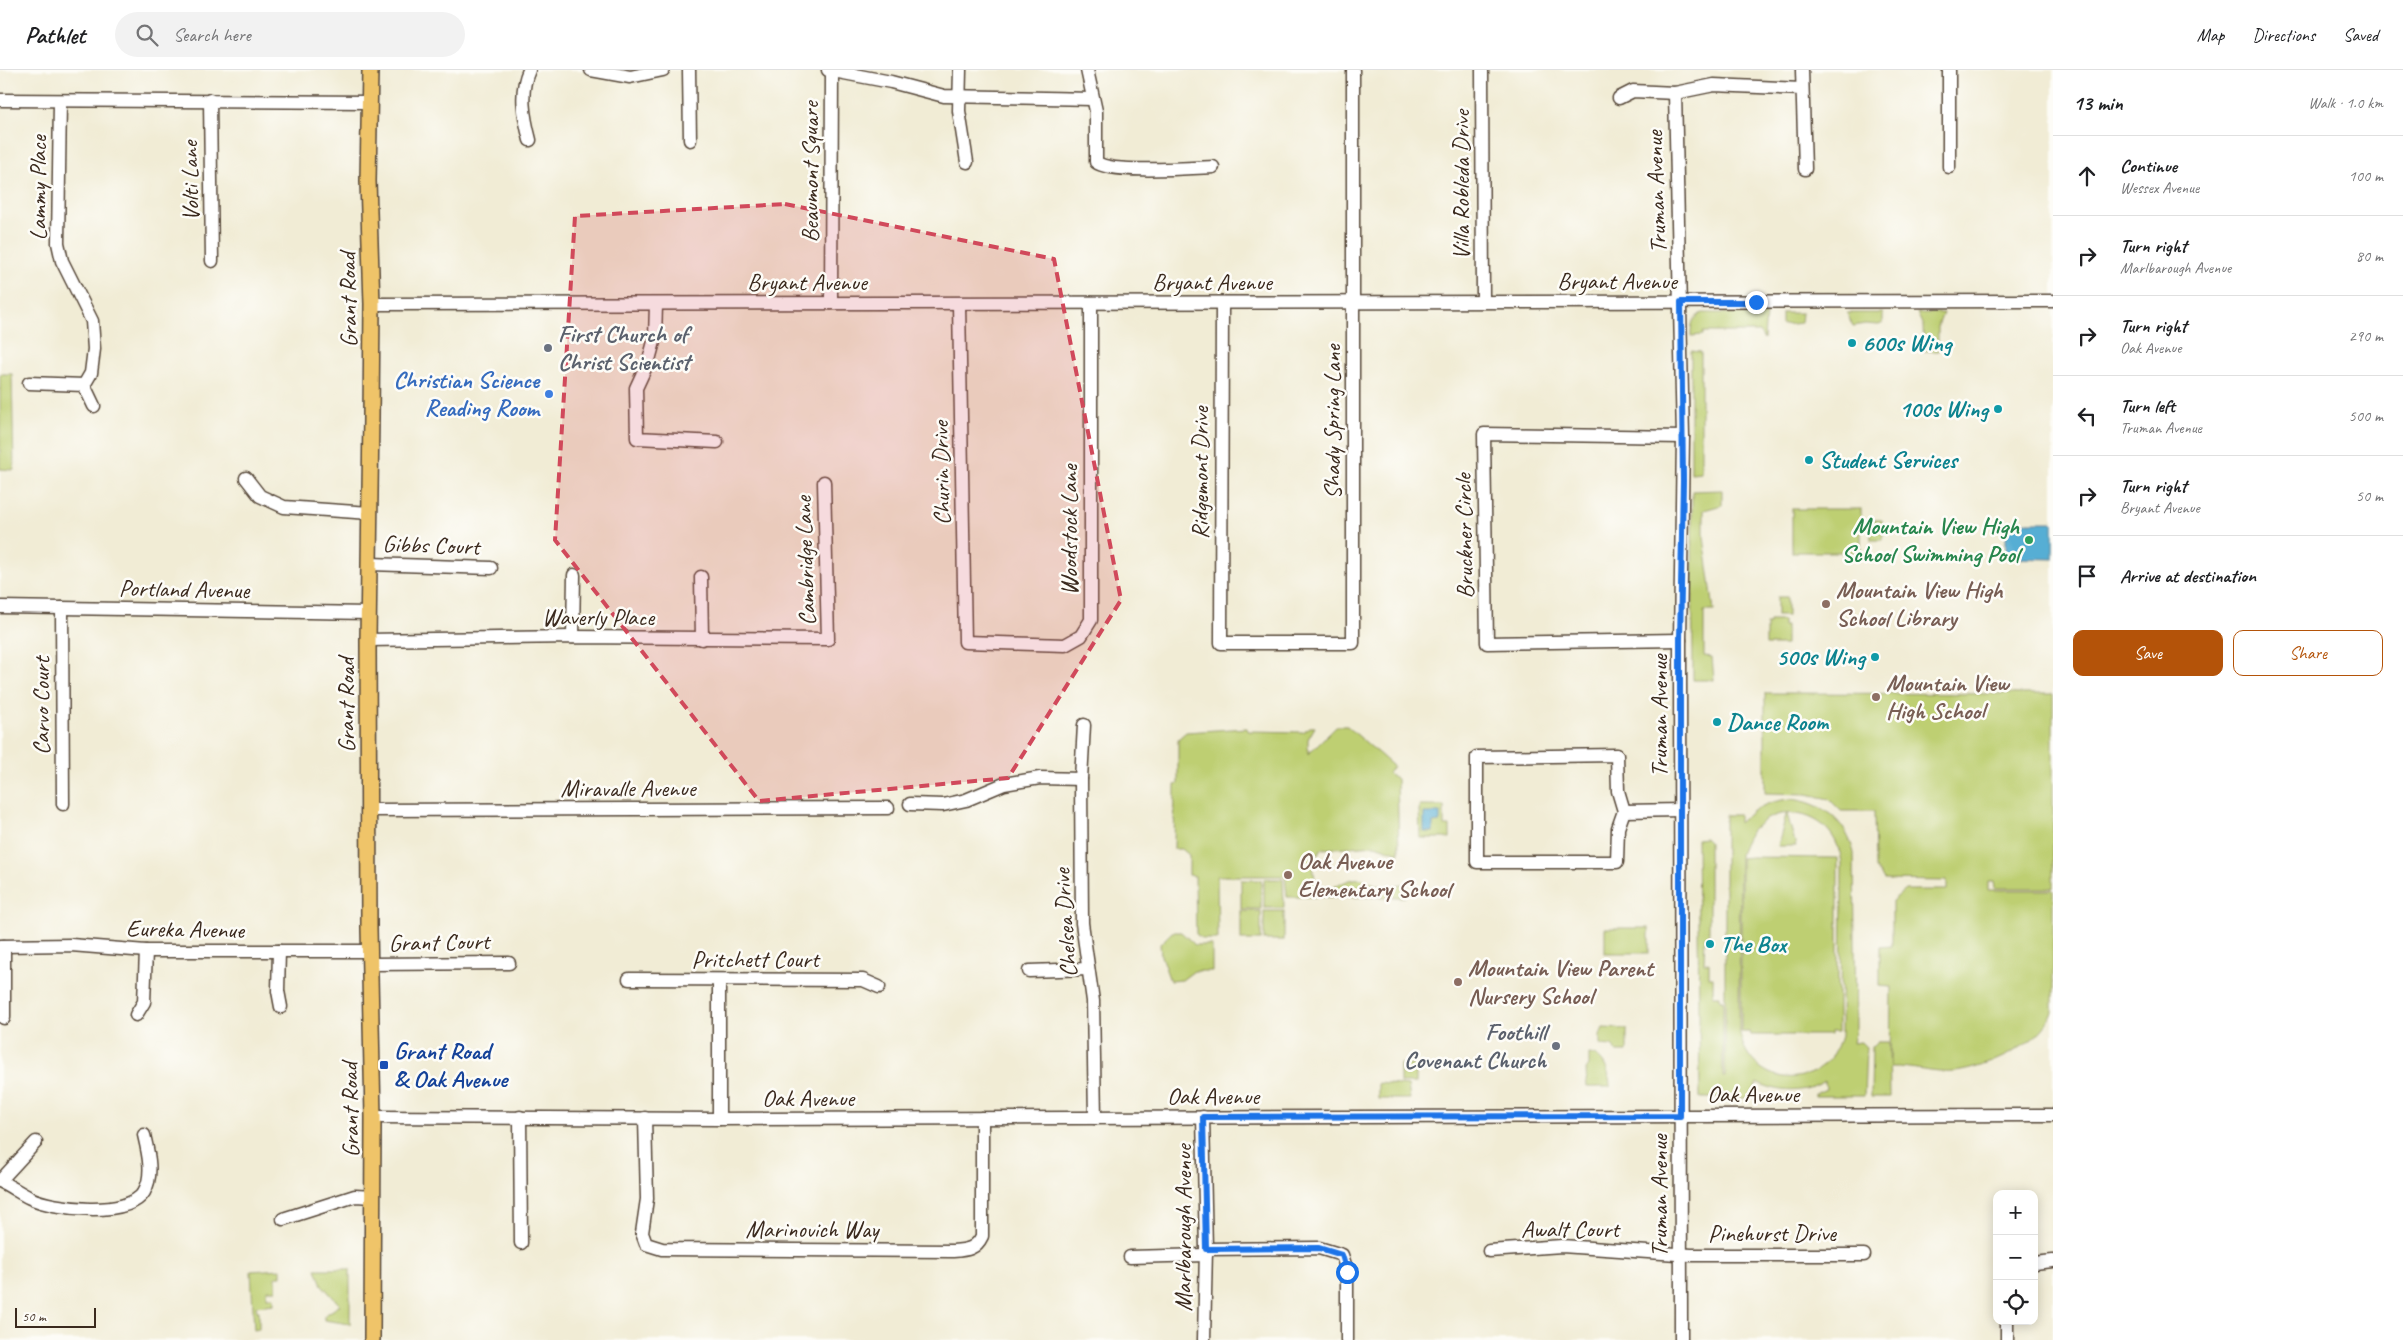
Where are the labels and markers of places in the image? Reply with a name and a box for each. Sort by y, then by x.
place label: First Church of Christ Scientist [558,319,694,377]
place label: 600s Wing [1862,328,1954,358]
marker: 600s Wing [1846,337,1858,349]
marker: First Church of Christ Scientist [542,342,554,354]
place label: Christian Science Reading Room [393,365,541,423]
marker: Christian Science Reading Room [543,388,555,400]
place label: 100s Wing [1899,394,1990,424]
marker: 100s Wing [1992,403,2004,415]
place label: Student Services [1819,445,1960,475]
marker: Student Services [1803,454,1815,466]
place label: Mountain View High School Swimming Pool [1841,511,2024,569]
marker: Mountain View High School Swimming Pool [2023,534,2035,546]
place label: Mountain View High School Library [1836,575,2003,633]
marker: Mountain View High School Library [1820,598,1832,610]
place label: 500s Wing [1776,642,1867,672]
marker: 500s Wing [1869,651,1881,663]
place label: Mountain View High School [1886,668,2011,726]
marker: Mountain View High School [1870,691,1882,703]
place label: Dance Room [1727,707,1830,737]
marker: Dance Room [1711,716,1723,728]
place label: Oak Avenue Elementary School [1298,846,1455,904]
marker: Oak Avenue Elementary School [1282,869,1294,881]
place label: The Box [1720,929,1789,959]
marker: The Box [1704,938,1716,950]
place label: Mountain View Parent Nursery School [1468,953,1656,1011]
marker: Mountain View Parent Nursery School [1452,976,1464,988]
place label: Foothill Covenant Church [1404,1017,1551,1075]
place label: Grant Road & Oak Avenue [394,1036,509,1094]
marker: Foothill Covenant Church [1550,1040,1562,1052]
marker: Grant Road & Oak Avenue [378,1059,390,1071]

